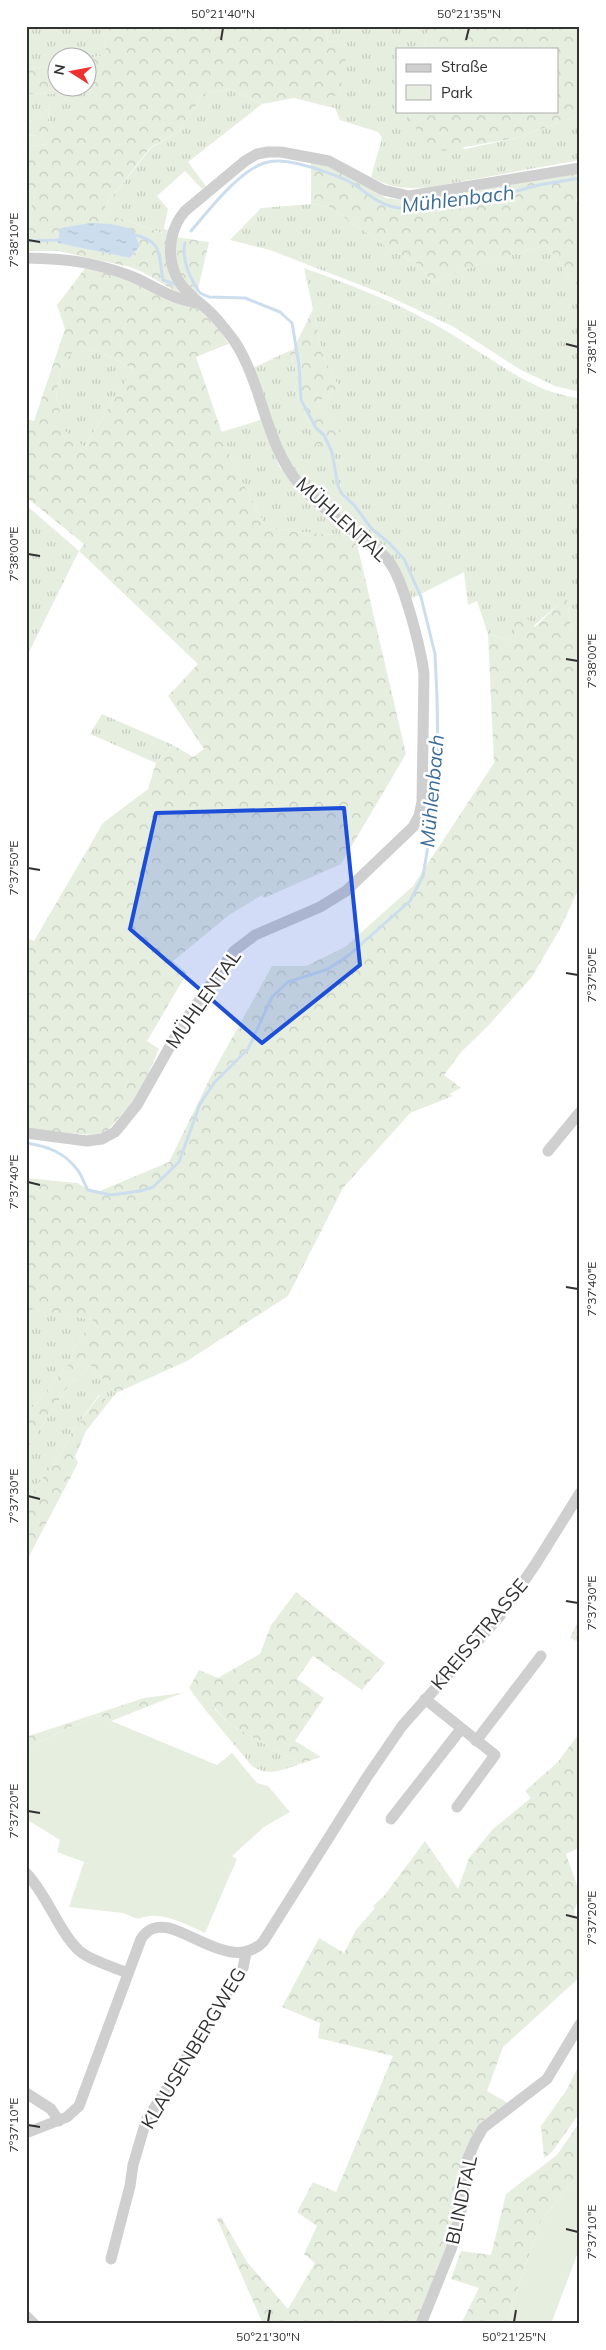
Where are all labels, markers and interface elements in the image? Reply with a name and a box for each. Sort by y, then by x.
text: 50°21'40"N [191,6,255,21]
text: 50°21'35"N [437,6,501,21]
north arrow [48,48,98,98]
legend [396,48,558,112]
text: Straße [441,57,488,76]
text: N [49,63,69,76]
text: Park [441,83,473,102]
water label: Mühlenbach [400,179,516,218]
text: 7°38'10"E [6,213,21,267]
text: 7°38'10"E [584,320,599,374]
street label: MÜHLENTAL [291,472,393,567]
text: 7°38'00"E [6,527,21,581]
text: 7°38'00"E [584,634,599,688]
water label: Mühlenbach [414,733,449,849]
text: 7°37'50"E [6,841,21,895]
street label: MÜHLENTAL [160,945,246,1053]
text: 7°37'50"E [584,948,599,1002]
text: 7°37'40"E [6,1155,21,1209]
text: 7°37'40"E [584,1262,599,1316]
text: 7°37'30"E [6,1469,21,1523]
street label: KREISSTRASSE [426,1574,532,1694]
text: 7°37'30"E [584,1576,599,1630]
text: 7°37'20"E [6,1784,21,1838]
text: 7°37'20"E [584,1891,599,1945]
street label: KLAUSENBERGWEG [135,1963,251,2133]
text: 7°37'10"E [6,2098,21,2152]
street label: BLINDTAL [440,2153,482,2247]
text: 7°37'10"E [584,2205,599,2259]
text: 50°21'30"N [236,2329,300,2344]
text: 50°21'25"N [482,2329,546,2344]

